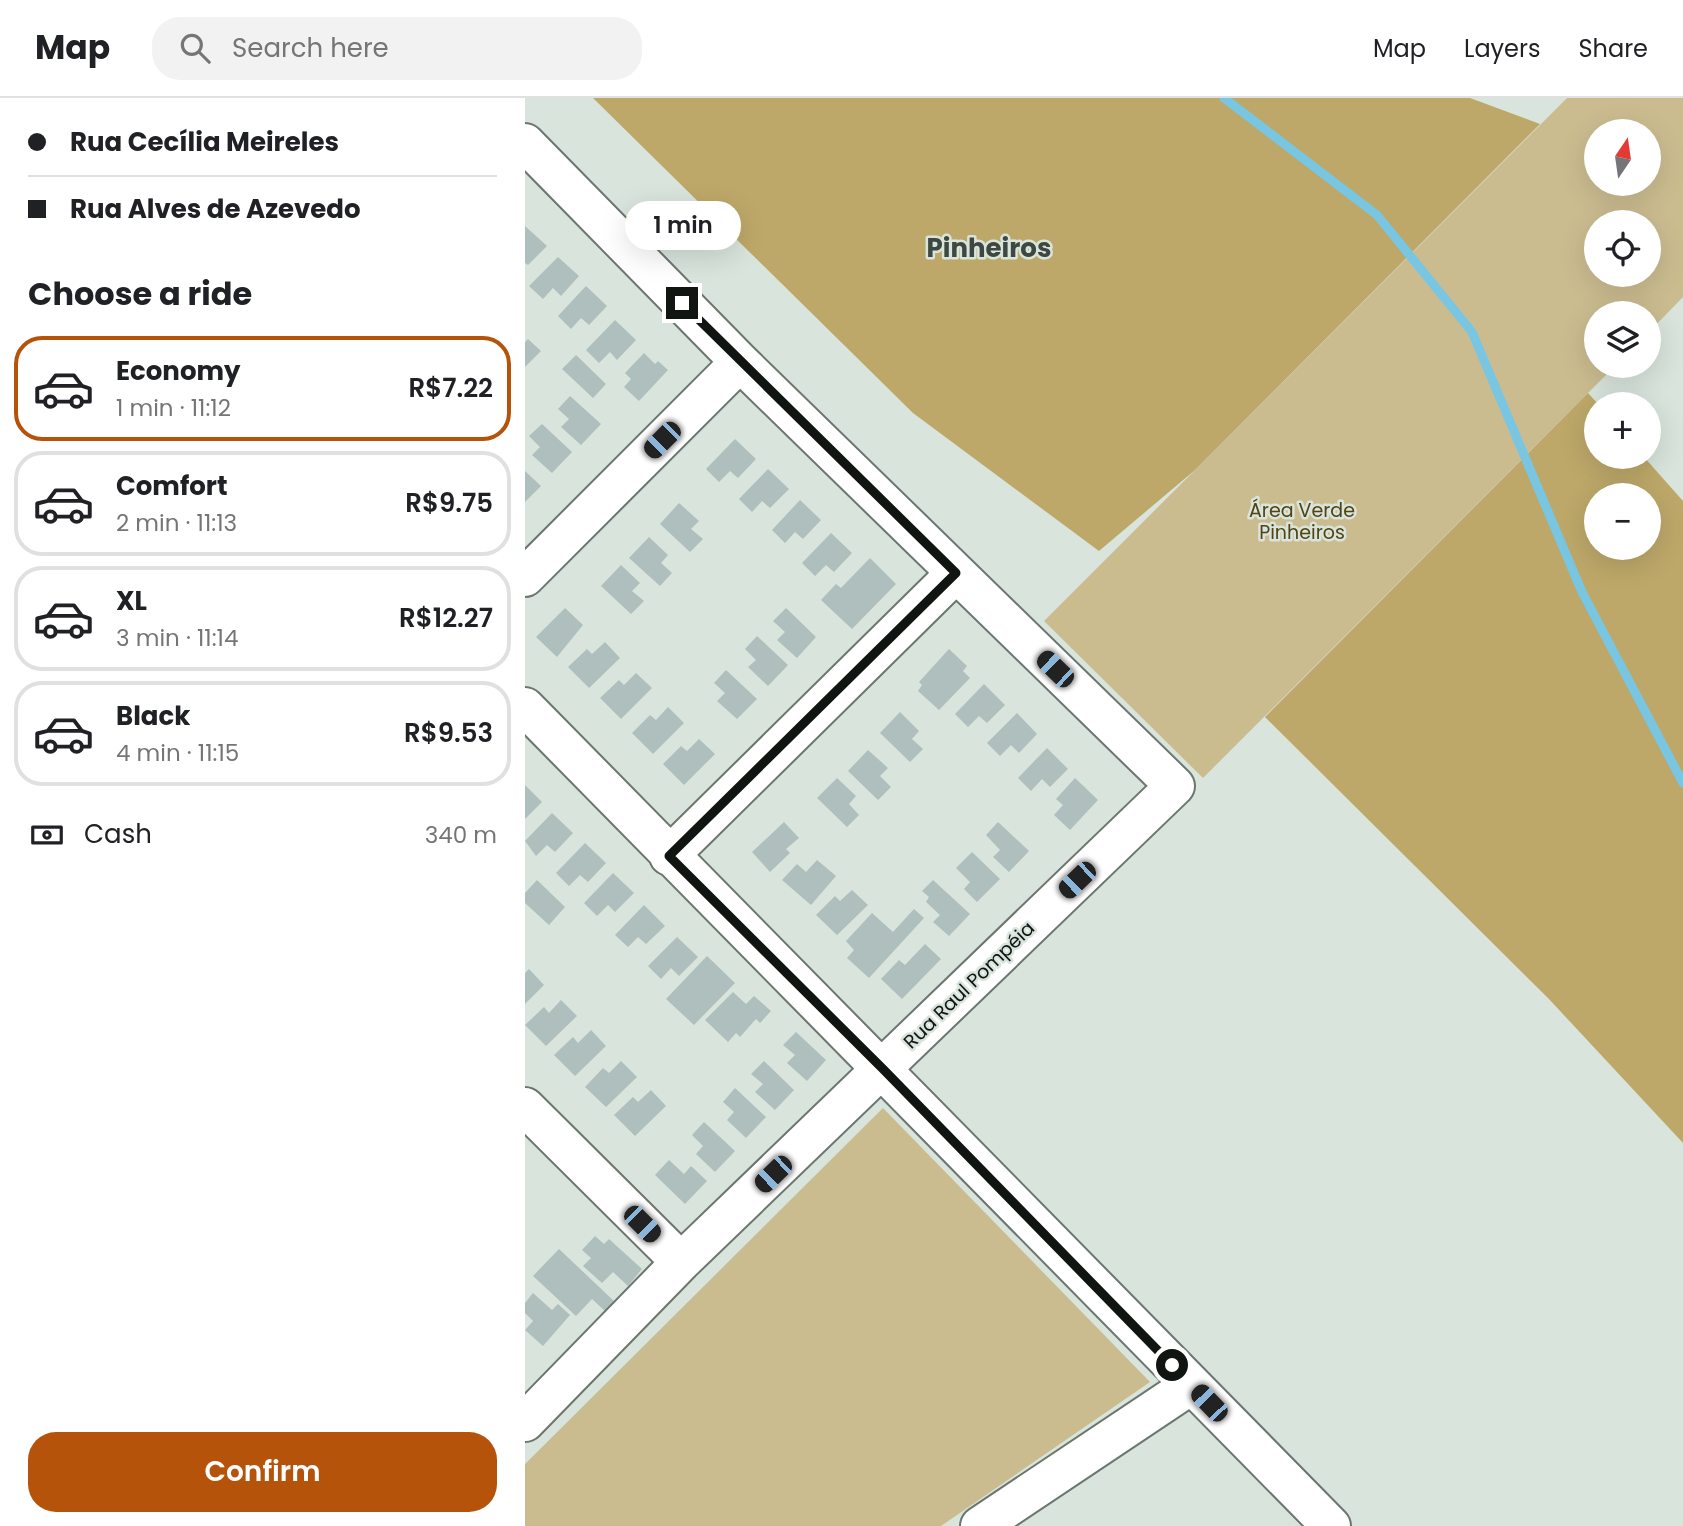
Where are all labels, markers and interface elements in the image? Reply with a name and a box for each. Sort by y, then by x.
search box [152,17,642,80]
text: Map [35,24,110,71]
icon: search [176,29,214,67]
text: Search here [232,30,389,66]
text: Map [1373,32,1426,65]
text: Layers [1464,32,1540,65]
text: Share [1578,32,1648,65]
north arrow [1584,119,1661,196]
map controls [1584,119,1661,560]
text: Rua Cecília Meireles [70,124,339,160]
text: Rua Alves de Azevedo [70,191,361,227]
callout: 1 min [624,202,740,250]
text: 1 min [653,209,713,241]
button: locate [1584,210,1661,287]
district label: Pinheiros [927,230,1051,266]
text: Choose a ride [28,271,252,316]
route end [666,287,698,319]
button: layers [1584,301,1661,378]
text: Economy [116,353,240,389]
icon: car [32,357,95,420]
text: R$7.22 [408,370,493,406]
text: 1 min · 11:12 [116,392,231,424]
button: + [1584,392,1661,469]
car [640,418,685,462]
text: Comfort [116,468,228,504]
icon: car [32,472,95,535]
button: − [1584,483,1661,560]
text: R$9.75 [405,485,493,521]
park label: Área Verde Pinheiros [1249,497,1355,546]
text: 2 min · 11:13 [116,507,237,539]
text: XL [116,583,147,619]
icon: car [32,587,95,650]
text: R$12.27 [399,600,493,636]
text: 3 min · 11:14 [116,622,238,654]
car [1033,647,1078,691]
text: Black [116,698,190,734]
icon: car [32,702,95,765]
text: R$9.53 [404,715,493,751]
text: 4 min · 11:15 [116,737,239,769]
icon: cash [28,816,66,854]
text: Cash [84,816,152,852]
text: 340 m [425,819,497,851]
car [1055,858,1100,902]
street label: Rua Raul Pompéia [897,915,1041,1055]
car [751,1152,796,1196]
car [620,1202,665,1246]
route start [1156,1349,1188,1381]
car [1187,1381,1232,1425]
button: Confirm [28,1432,497,1512]

